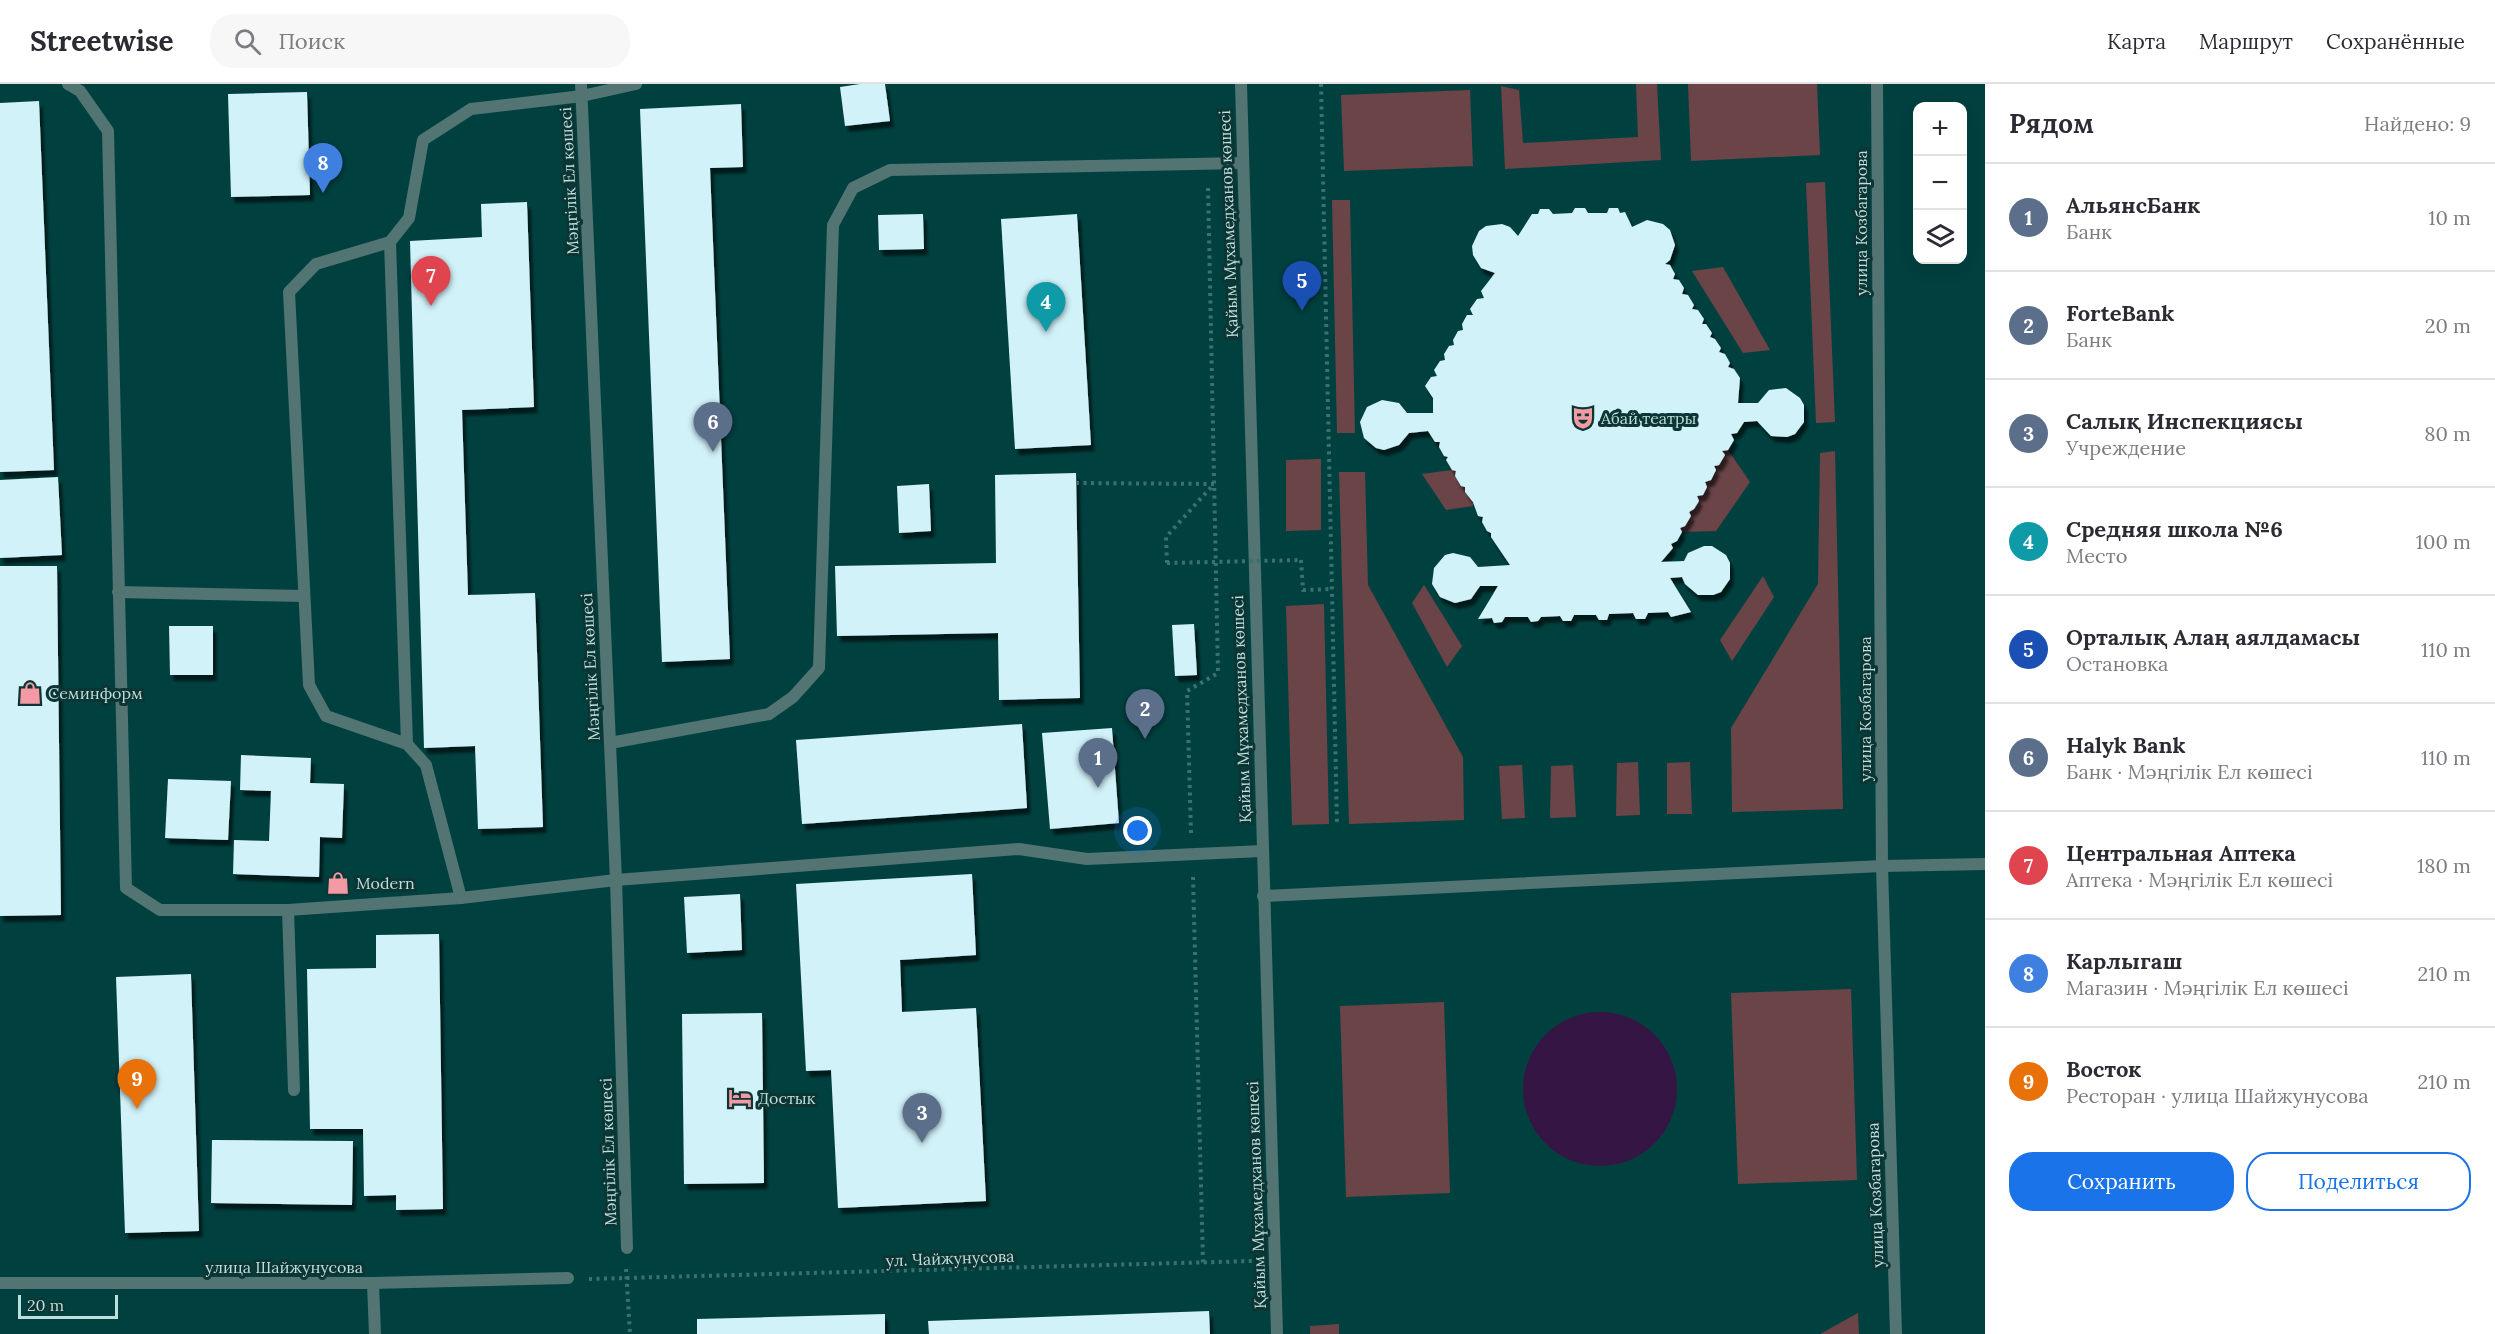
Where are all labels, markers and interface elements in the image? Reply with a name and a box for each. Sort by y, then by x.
search box [210,14,630,68]
text: Streetwise [30,23,174,59]
icon: search [231,25,264,58]
text: Поиск [279,27,345,55]
text: Карта [2107,28,2166,55]
text: Маршрут [2199,28,2293,55]
text: Сохранённые [2326,28,2465,55]
map controls [1913,102,1967,264]
button: + [1913,102,1967,156]
street label: Мәңгілік Ел көшесі [555,107,583,255]
text: Рядом [2009,107,2094,140]
street label: Қайым Мұхамедханов көшесі [1214,110,1242,338]
text: Найдено: 9 [2364,111,2471,136]
pin: 8 [304,144,342,193]
street label: улица Козбагарова [1851,150,1871,296]
button: − [1913,156,1967,210]
text: АльянсБанк [2066,191,2200,219]
text: 1 [2024,205,2033,230]
text: 10 m [2428,205,2471,230]
button: layers [1913,210,1967,264]
text: Банк [2066,219,2112,244]
pin: 7 [412,256,450,306]
pin: 5 [1282,262,1322,311]
pin: 4 [1026,282,1066,332]
text: ForteBank [2066,299,2174,327]
text: 2 [2023,313,2034,338]
text: 20 m [2425,313,2471,338]
text: Банк [2066,327,2112,352]
pin: 6 [694,402,732,452]
theatre icon: Абай театры [1570,405,1596,431]
text: Салық Инспекциясы [2066,407,2303,435]
place label: Абай театры [1600,408,1697,428]
text: 3 [2023,421,2034,446]
text: 80 m [2424,421,2471,446]
text: Учреждение [2066,435,2186,460]
text: Средняя школа №6 [2066,515,2283,543]
text: 4 [2023,529,2034,554]
text: 100 m [2416,529,2471,554]
text: Место [2066,543,2127,568]
street label: Мәңгілік Ел көшесі [576,593,604,741]
street label: Қайым Мұхамедханов көшесі [1227,595,1255,823]
text: Орталық Алаң аялдамасы [2066,623,2360,651]
street label: улица Козбагарова [1855,636,1875,782]
text: 5 [2023,637,2034,662]
text: 110 m [2421,637,2471,662]
text: Остановка [2066,651,2168,676]
shop icon: Семинформ [17,680,43,706]
place label: Семинформ [48,683,143,703]
pin: 2 [1126,690,1164,739]
text: Halyk Bank [2066,731,2186,759]
pin: 1 [1078,738,1118,788]
text: 6 [2023,745,2034,770]
text: 110 m [2421,745,2471,770]
text: Банк · Мәңгілік Ел көшесі [2066,759,2313,784]
your location [1123,816,1152,845]
text: Центральная Аптека [2066,839,2296,867]
text: 7 [2024,853,2033,878]
text: 180 m [2417,853,2471,878]
text: Аптека · Мәңгілік Ел көшесі [2066,867,2333,892]
shop icon: Modern [325,870,351,896]
place label: Modern [356,873,415,893]
text: Карлыгаш [2066,947,2182,975]
text: 8 [2023,961,2034,986]
text: 210 m [2417,961,2471,986]
text: Магазин · Мәңгілік Ел көшесі [2066,975,2349,1000]
text: Восток [2066,1055,2141,1083]
pin: 9 [118,1060,156,1109]
text: 9 [2023,1069,2034,1094]
text: 210 m [2417,1069,2471,1094]
street label: Мәңгілік Ел көшесі [595,1078,621,1226]
street label: Қайым Мұхамедханов көшесі [1242,1081,1270,1309]
text: Ресторан · улица Шайжунусова [2066,1083,2369,1108]
hotel icon: Достык [727,1085,753,1111]
place label: Достык [758,1088,816,1108]
pin: 3 [902,1094,942,1143]
street label: улица Козбагарова [1862,1122,1888,1268]
button: Сохранить [2009,1152,2234,1211]
button: Поделиться [2246,1152,2471,1211]
street label: ул. Чайжунусова [885,1246,1015,1270]
street label: улица Шайжунусова [205,1257,363,1277]
scale bar [18,1292,118,1320]
text: 20 m [27,1295,64,1315]

